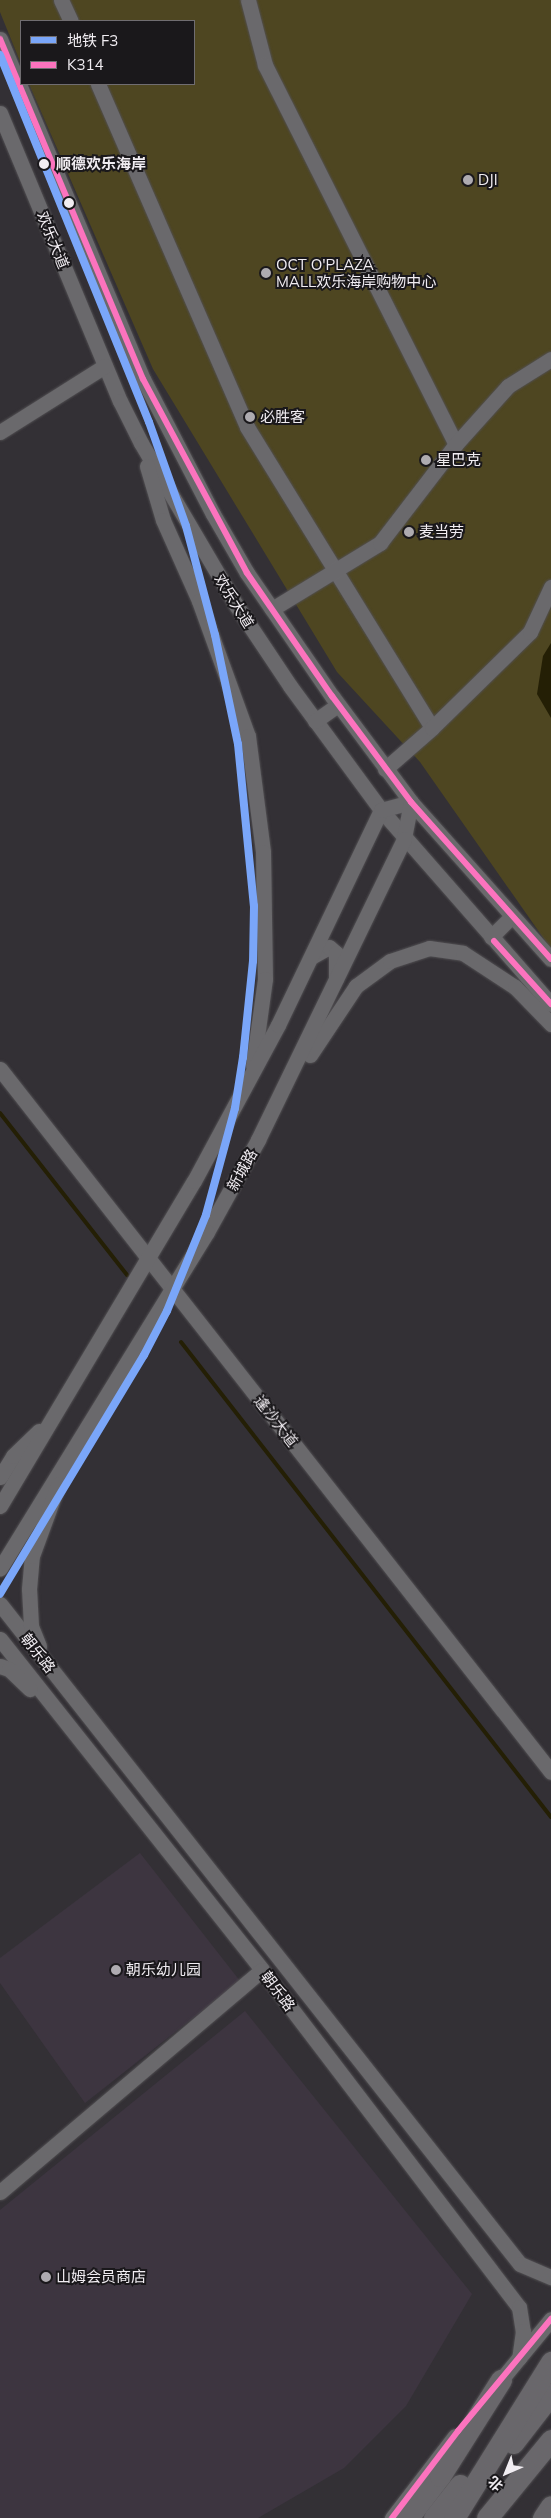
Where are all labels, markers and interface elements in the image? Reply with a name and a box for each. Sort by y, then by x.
legend [20,20,195,85]
text: 地铁 F3 [67,31,118,50]
text: K314 [67,55,104,74]
marker: 顺德欢乐海岸 [35,155,53,173]
place label: 顺德欢乐海岸 [56,155,146,173]
place label: DJI [478,171,498,189]
marker: DJI [462,174,474,186]
unlabelled marker [64,198,74,208]
street label: 欢乐大道 [33,209,73,271]
place label: OCT O'PLAZA MALL欢乐海岸购物中心 [276,255,436,290]
marker: OCT O'PLAZA MALL欢乐海岸购物中心 [260,267,272,279]
place label: 必胜客 [260,408,305,426]
marker: 必胜客 [244,411,256,423]
place label: 星巴克 [436,451,481,469]
marker: 星巴克 [420,454,432,466]
place label: 麦当劳 [419,523,464,541]
marker: 麦当劳 [403,526,415,538]
street label: 欢乐大道 [210,571,258,631]
street label: 新城路 [223,1146,261,1194]
street label: 逢沙大道 [250,1392,302,1450]
street label: 朝乐路 [17,1630,59,1676]
place label: 朝乐幼儿园 [126,1961,201,1979]
marker: 朝乐幼儿园 [110,1964,122,1976]
street label: 朝乐路 [257,1968,299,2014]
place label: 山姆会员商店 [56,2268,146,2286]
marker: 山姆会员商店 [40,2271,52,2283]
north arrow [481,2448,531,2498]
text: 北 [484,2472,507,2495]

